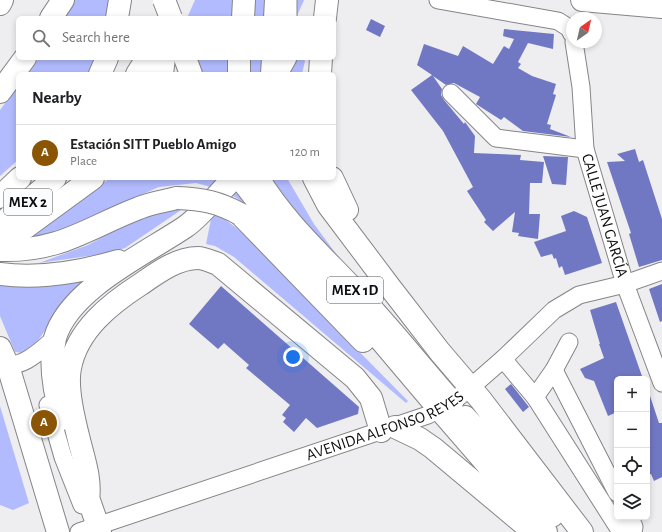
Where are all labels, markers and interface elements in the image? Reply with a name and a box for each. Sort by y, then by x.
north arrow [566,12,602,48]
search box [16,16,336,60]
icon: search [30,27,52,49]
text: Search here [62,30,130,45]
text: Nearby [32,89,82,106]
text: Estación SITT Pueblo Amigo [70,137,236,152]
text: A [41,146,49,159]
text: 120 m [290,146,320,159]
street label: CALLE JUAN GARCÍA [579,152,631,279]
text: Place [70,155,97,168]
road number: MEX 2 [4,189,52,215]
road number: MEX 1D [327,277,383,303]
your location [283,347,303,367]
map controls [614,376,650,520]
button: + [614,376,650,412]
street label: AVENIDA ALFONSO REYES [304,388,467,463]
pin: A [31,408,57,438]
button: − [614,412,650,448]
button: locate [614,448,650,484]
button: layers [614,484,650,520]

